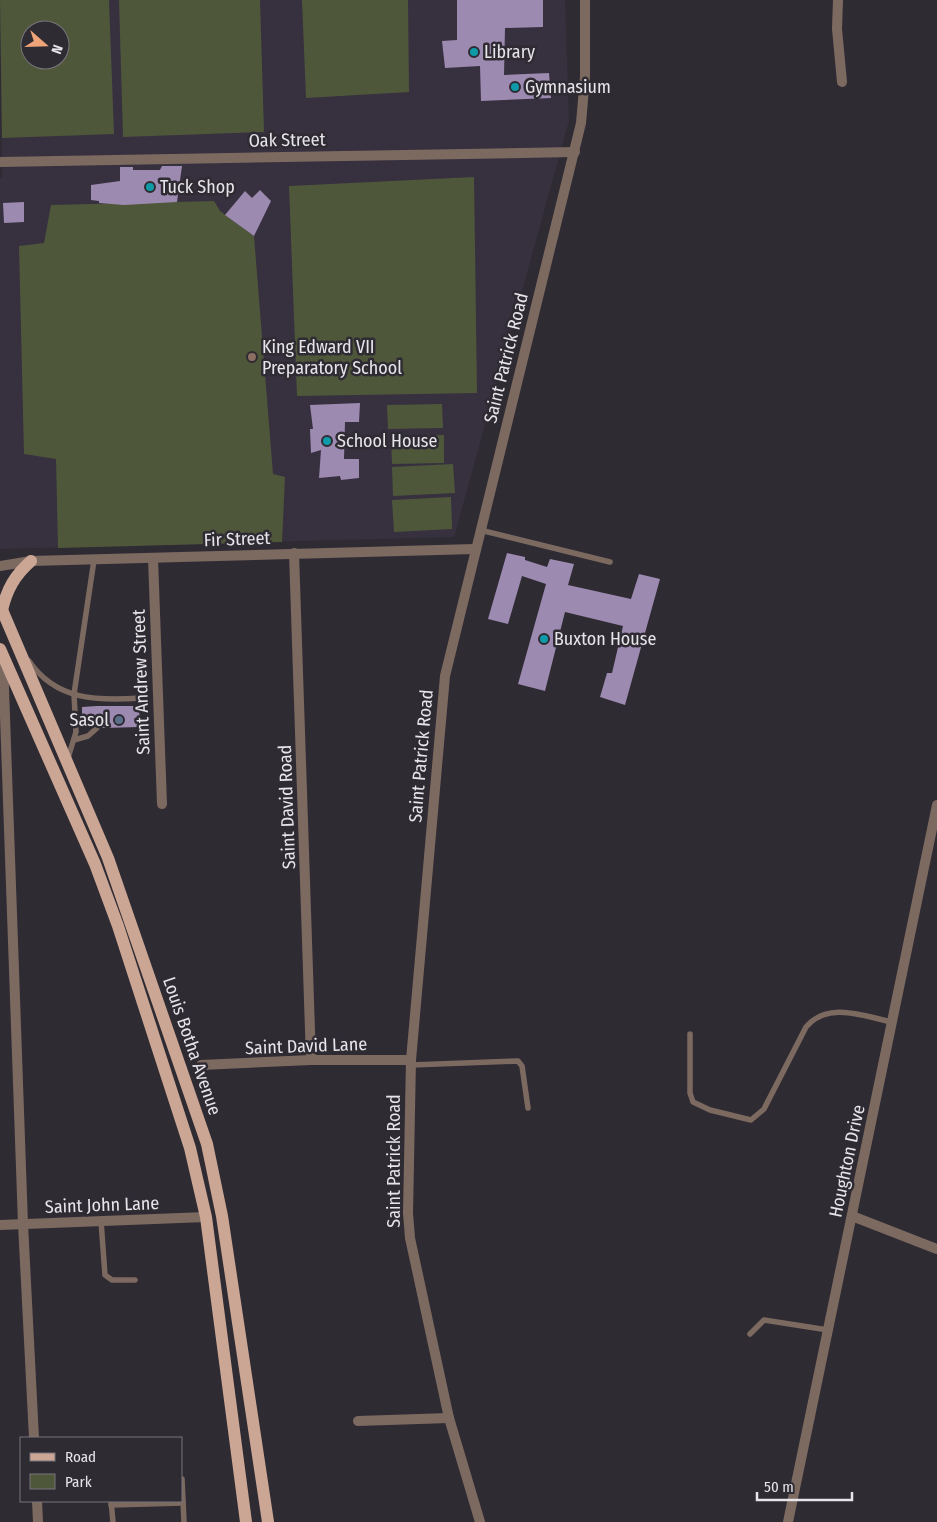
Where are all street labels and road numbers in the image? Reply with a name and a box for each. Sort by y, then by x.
street label: Oak Street [248,128,326,152]
street label: Saint Patrick Road [479,291,533,425]
street label: Fir Street [203,527,271,551]
street label: Saint Andrew Street [127,609,155,755]
street label: Saint Patrick Road [404,689,438,823]
street label: Saint David Road [274,744,300,870]
street label: Louis Botha Avenue [158,974,226,1118]
street label: Saint David Lane [245,1033,368,1059]
street label: Saint Patrick Road [383,1094,405,1228]
street label: Houghton Drive [824,1103,870,1219]
street label: Saint John Lane [44,1192,160,1218]

